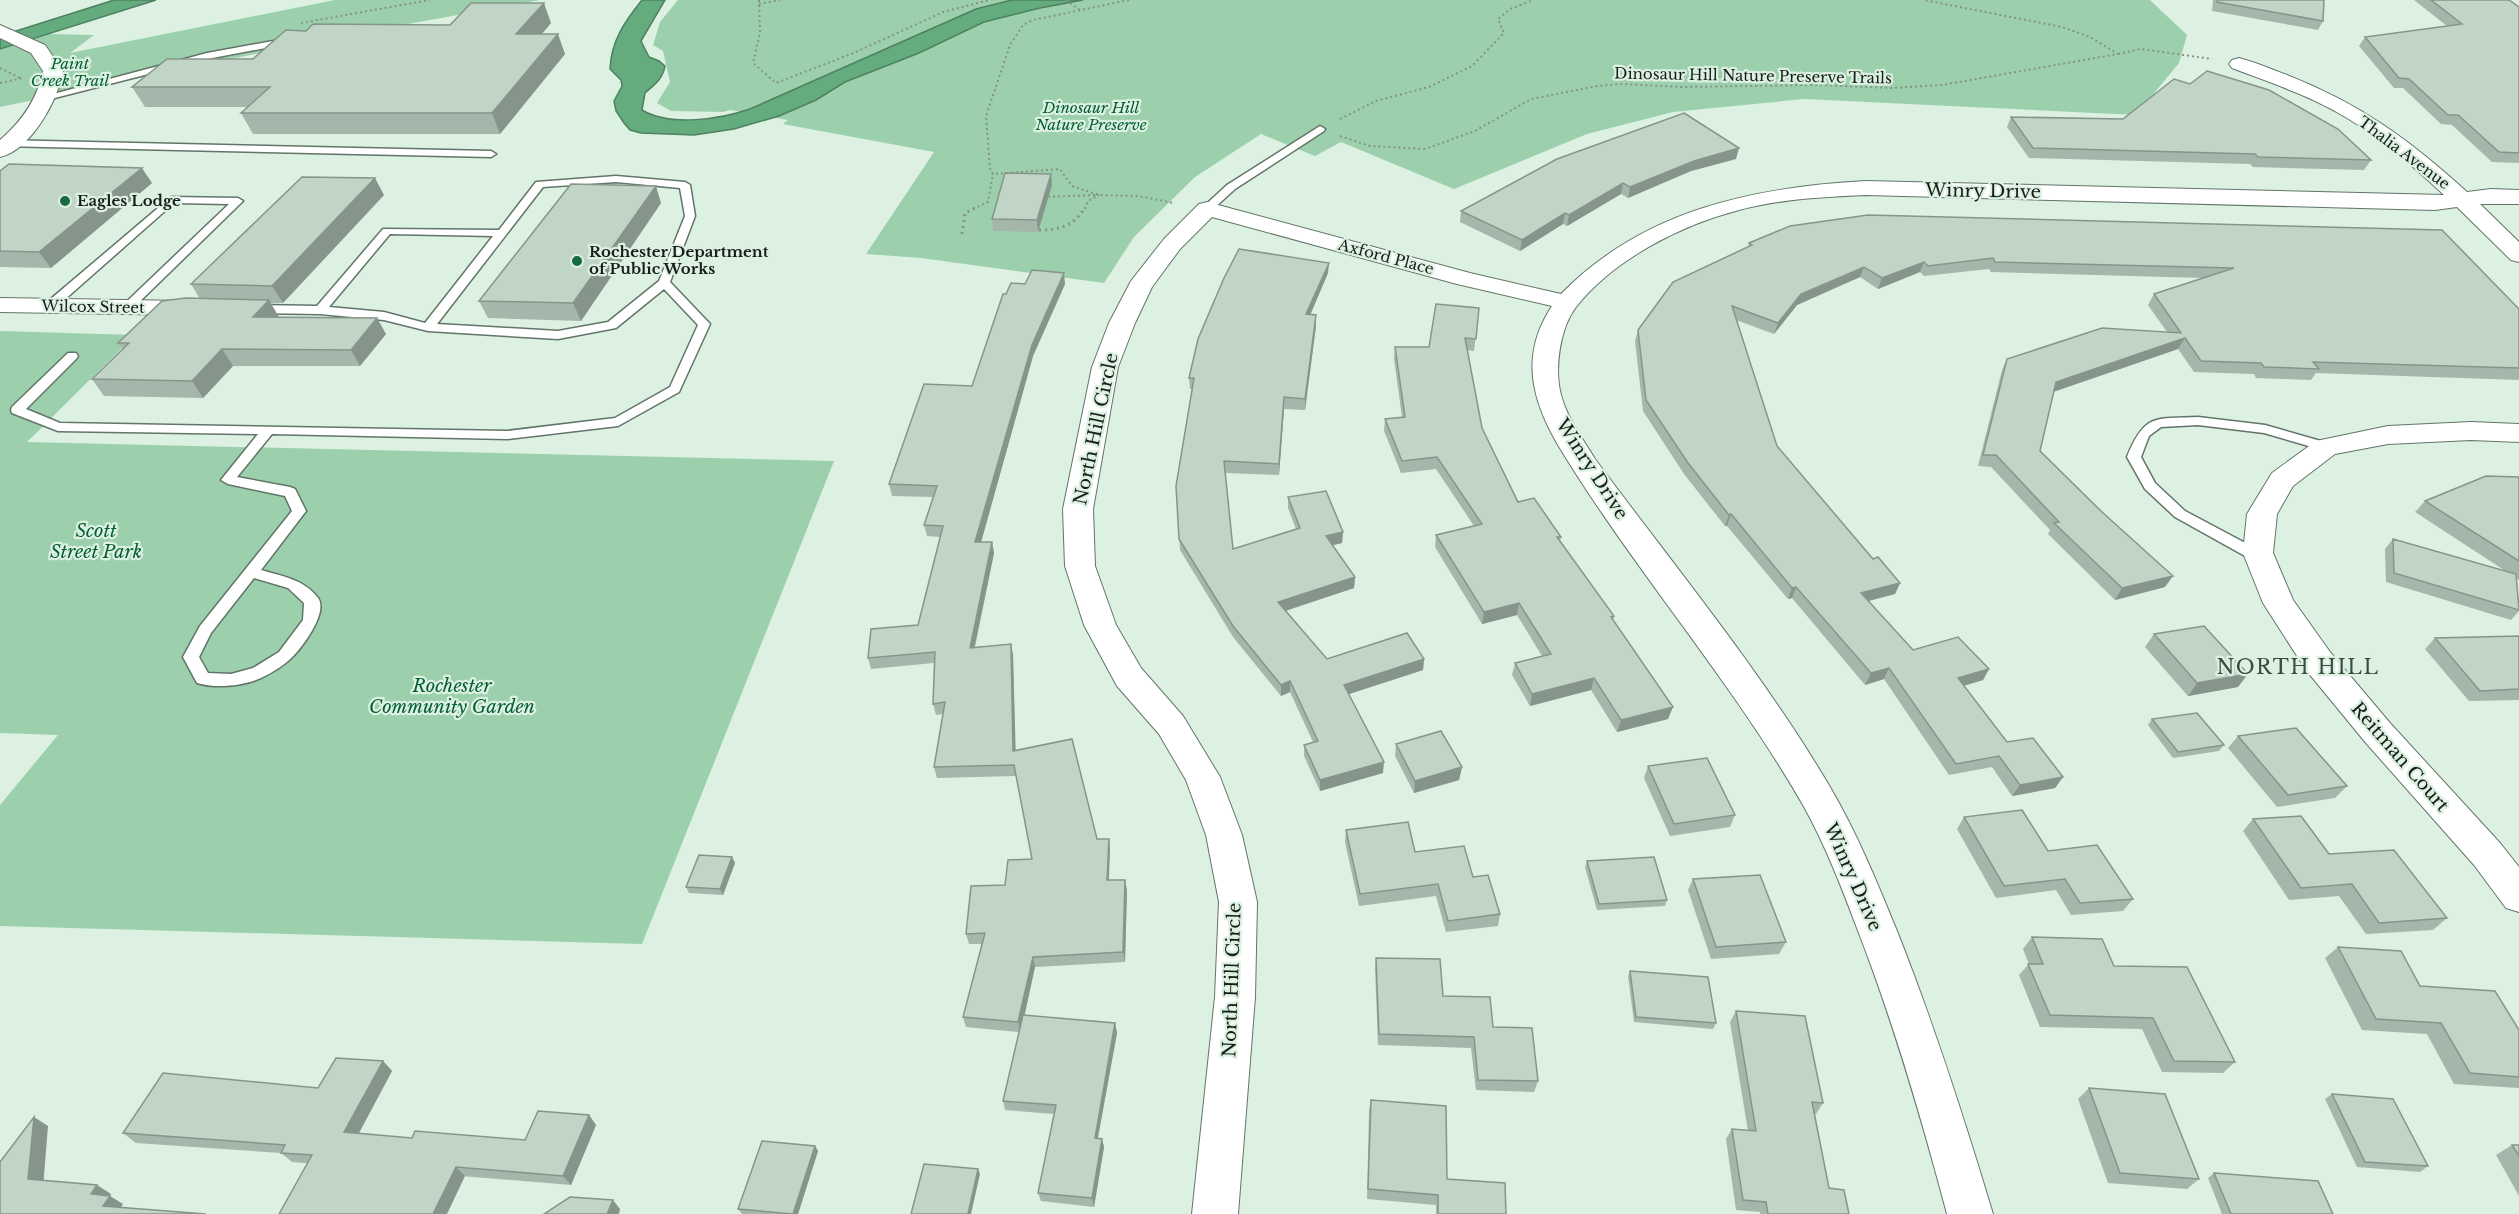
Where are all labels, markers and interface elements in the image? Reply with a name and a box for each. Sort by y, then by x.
park label: Paint Creek Trail [31,54,110,90]
street label: Dinosaur Hill Nature Preserve Trails [1614,64,1892,87]
park label: Dinosaur Hill Nature Preserve [1034,98,1147,134]
street label: Thalia Avenue [2355,112,2454,193]
street label: Winry Drive [1924,179,2041,203]
place label: Eagles Lodge [77,191,181,210]
marker: Eagles Lodge [58,194,72,208]
street label: Axford Place [1335,234,1436,278]
place label: Rochester Department of Public Works [589,242,769,278]
marker: Rochester Department of Public Works [570,254,584,268]
street label: Wilcox Street [40,296,145,317]
street label: North Hill Circle [1069,351,1123,507]
street label: Winry Drive [1551,414,1633,524]
park label: Scott Street Park [50,520,142,563]
district label: NORTH HILL [2217,655,2379,679]
park label: Rochester Community Garden [369,675,535,718]
street label: Reitman Court [2346,698,2454,816]
street label: Winry Drive [1819,819,1887,934]
street label: North Hill Circle [1218,902,1246,1058]

